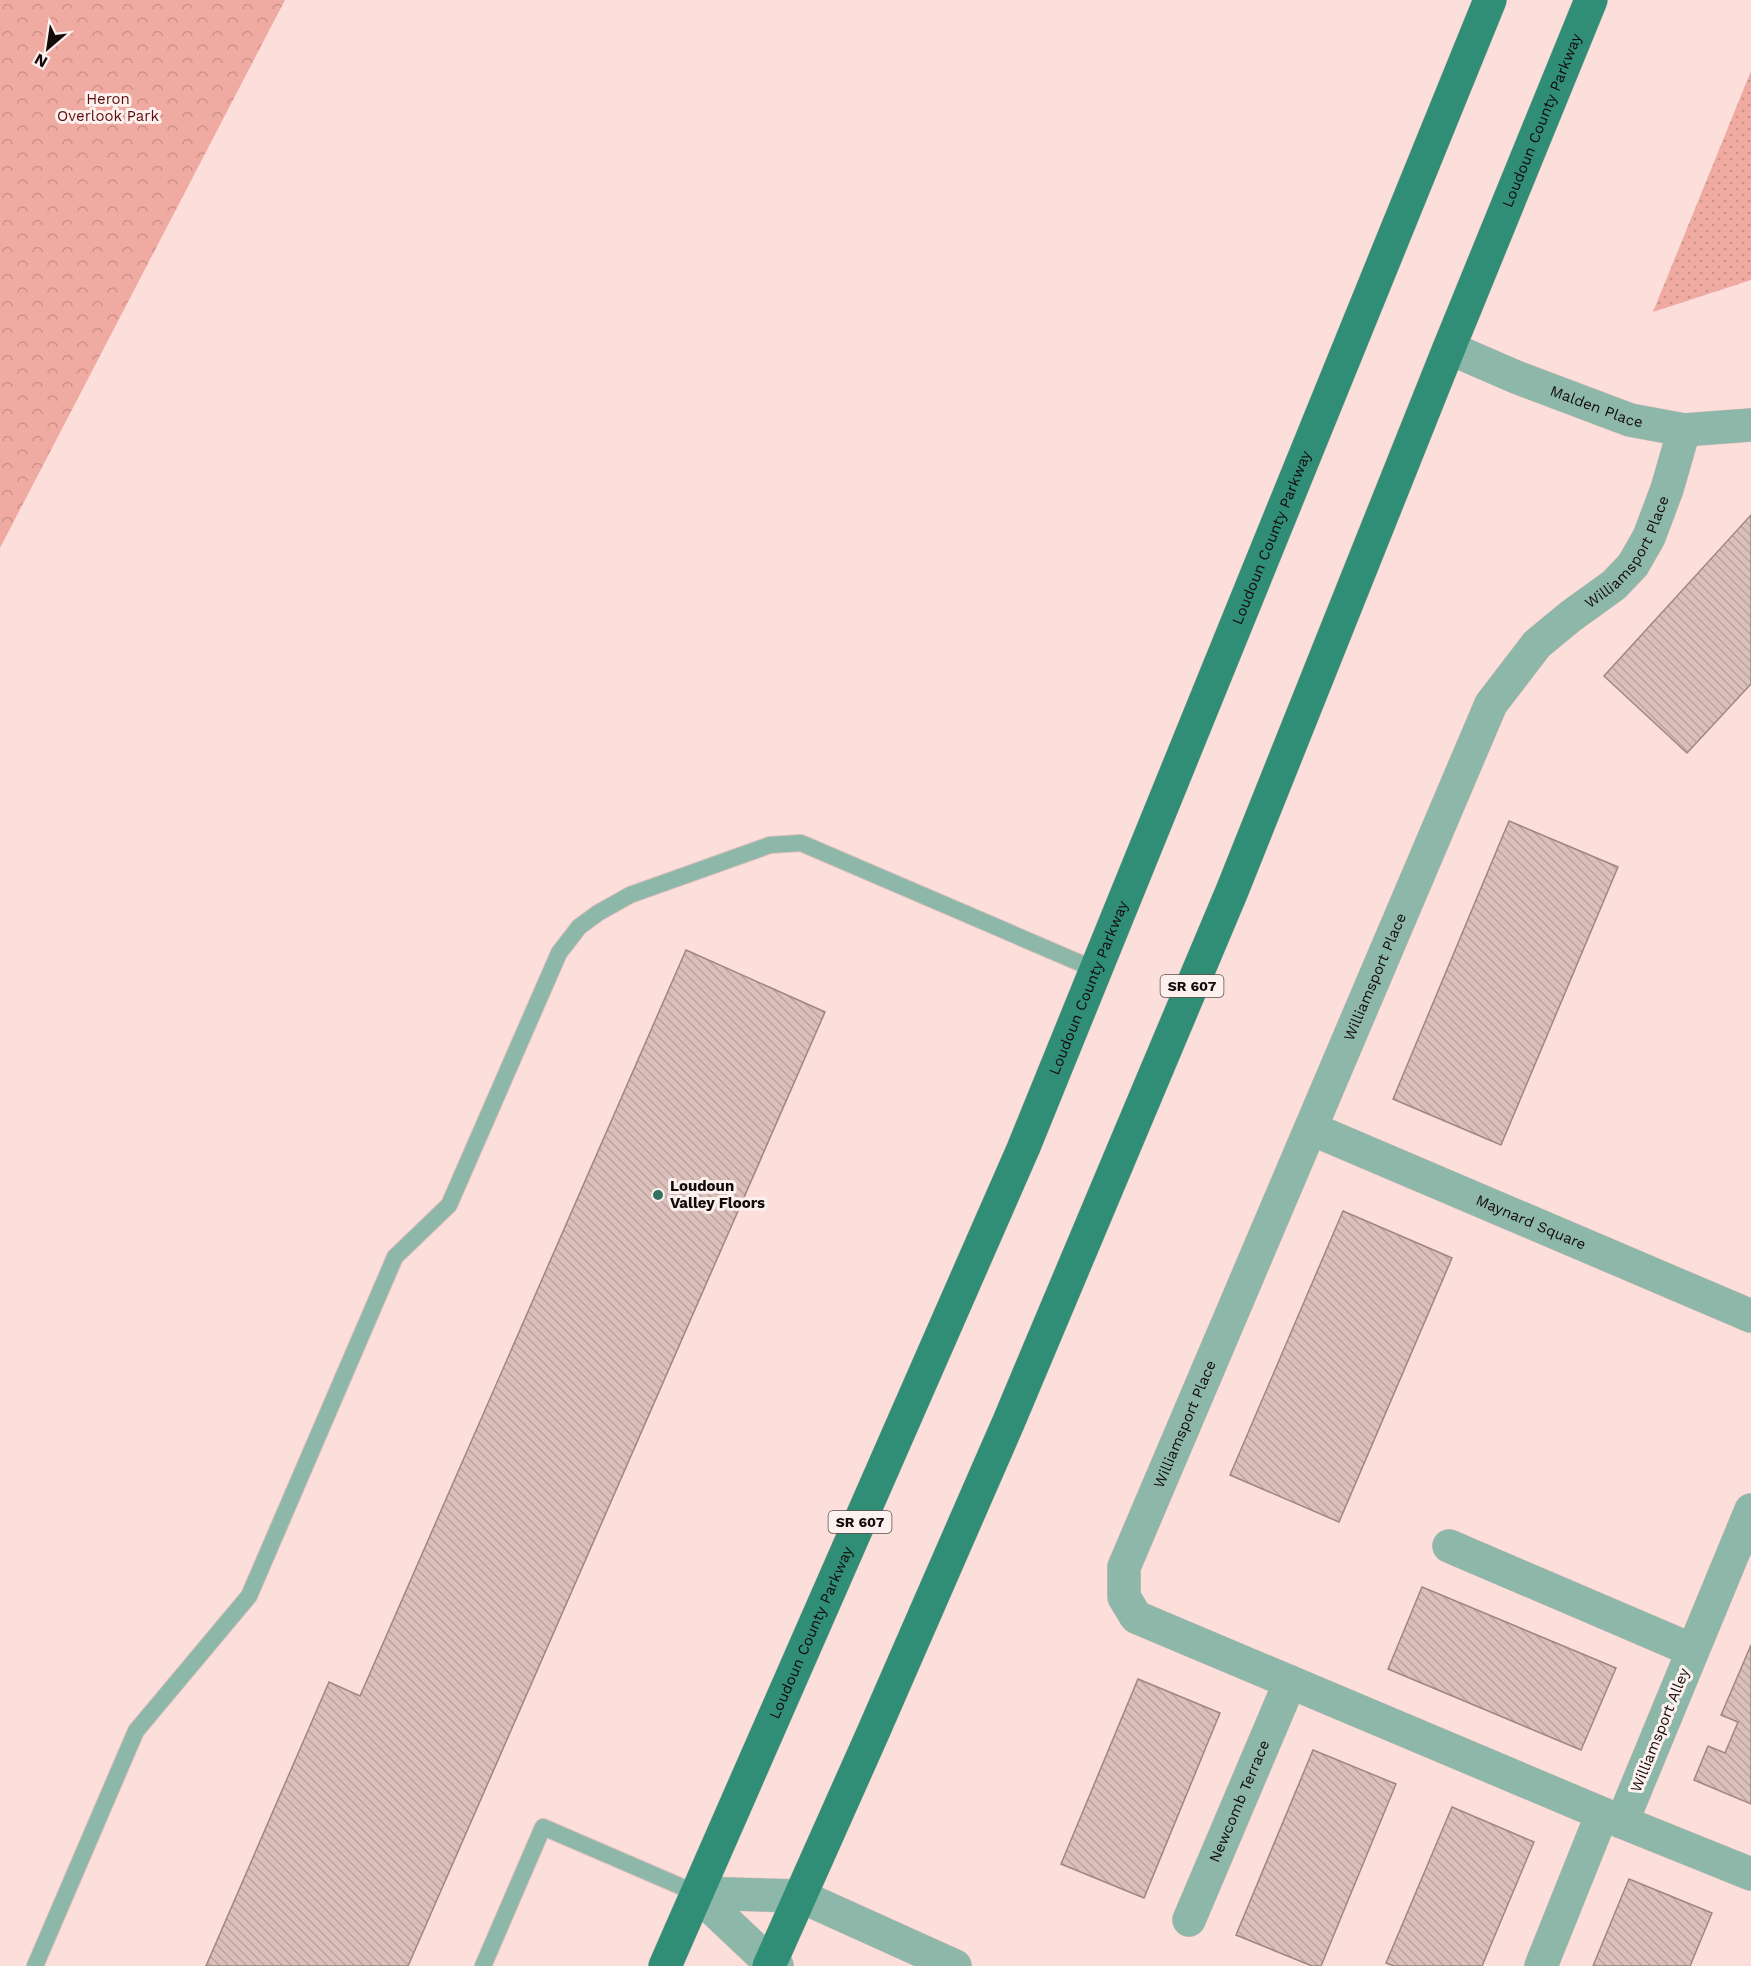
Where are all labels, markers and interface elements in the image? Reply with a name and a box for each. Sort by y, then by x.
north arrow [18,18,78,78]
street label: Loudoun County Parkway [1498,31,1585,210]
text: N [31,49,51,72]
park label: Heron Overlook Park [57,90,159,125]
street label: Malden Place [1548,382,1644,431]
street label: Loudoun County Parkway [1228,448,1315,627]
street label: Williamsport Place [1581,493,1673,612]
street label: Loudoun County Parkway [1045,898,1132,1077]
street label: Williamsport Place [1340,910,1410,1044]
road number: SR 607 [1160,975,1224,997]
place label: Loudoun Valley Floors [670,1177,765,1212]
marker: Loudoun Valley Floors [651,1188,665,1202]
street label: Maynard Square [1473,1191,1589,1254]
street label: Williamsport Place [1150,1358,1220,1491]
road number: SR 607 [828,1511,892,1533]
street label: Loudoun County Parkway [765,1543,857,1721]
street label: Williamsport Alley [1627,1665,1693,1795]
street label: Newcomb Terrace [1205,1737,1273,1865]

